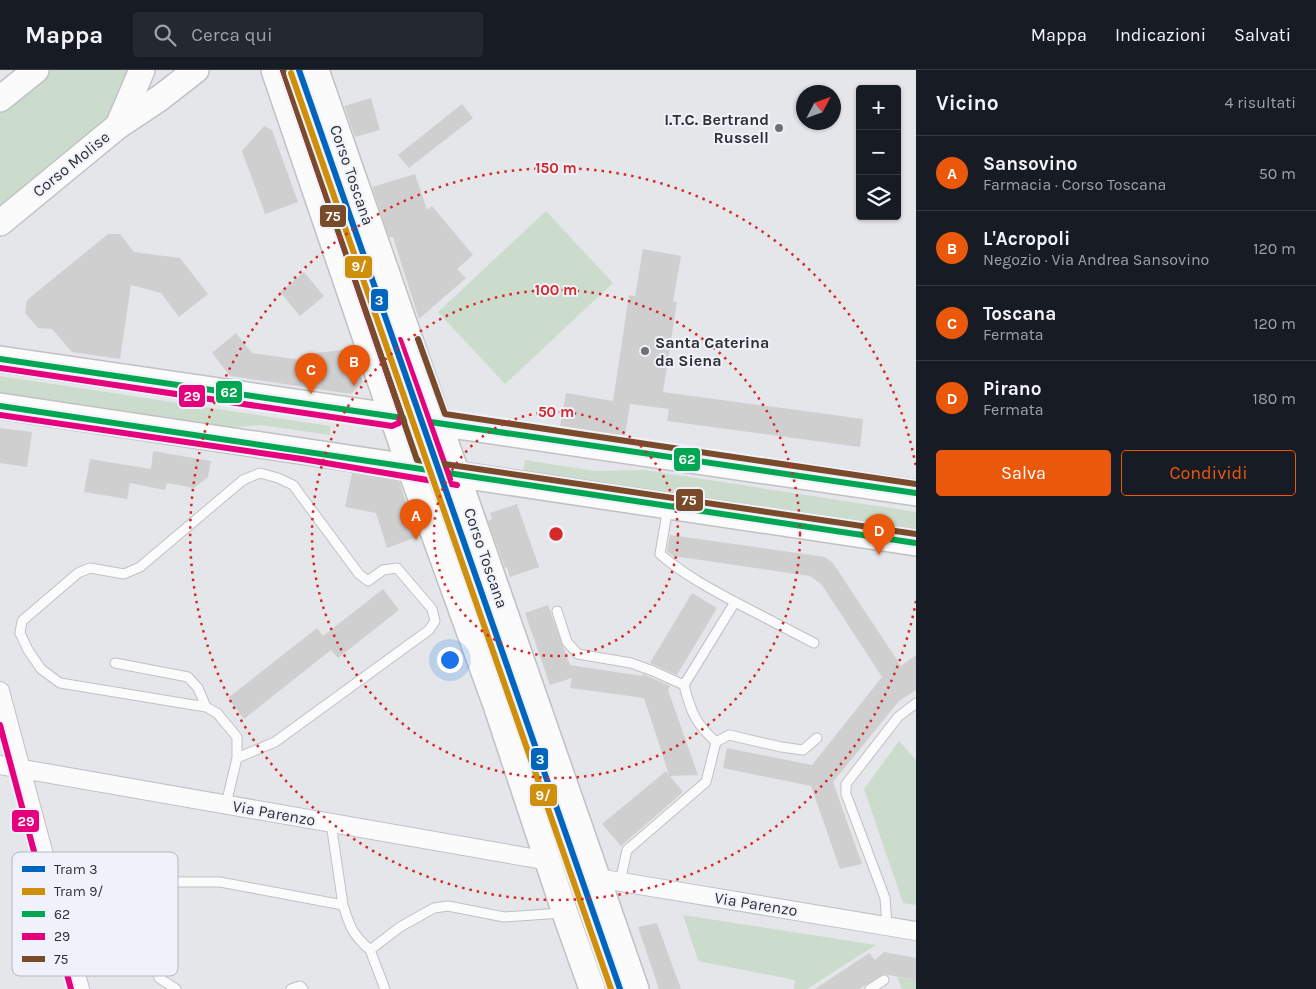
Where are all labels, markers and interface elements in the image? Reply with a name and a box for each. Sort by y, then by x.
search box [133,12,483,57]
text: Mappa [25,21,103,49]
icon: search [151,21,179,49]
text: Cerca qui [191,24,273,46]
text: Mappa [1031,24,1087,46]
text: Indicazioni [1115,24,1206,46]
text: Salvati [1234,24,1291,46]
north arrow [796,85,841,130]
map controls [856,85,901,220]
button: + [856,85,901,130]
text: Vicino [936,91,999,115]
text: 4 risultati [1225,93,1296,112]
place label: I.T.C. Bertrand Russell [664,110,769,147]
street label: Corso Toscana [326,122,378,228]
marker: I.T.C. Bertrand Russell [773,122,785,134]
street label: Corso Molise [29,127,113,201]
button: − [856,130,901,175]
text: Sansovino [983,153,1078,175]
text: 150 m [535,159,577,177]
text: A [947,164,957,183]
text: 50 m [1259,164,1296,183]
button: layers [856,175,901,220]
text: Farmacia · Corso Toscana [983,175,1166,194]
line badge: 75 [319,204,347,228]
text: 75 [325,208,341,225]
text: L'Acropoli [983,228,1070,250]
text: B [947,239,957,258]
text: 120 m [1253,239,1296,258]
text: Negozio · Via Andrea Sansovino [983,250,1209,269]
line badge: 9/ [344,255,373,279]
text: 9/ [351,258,367,275]
text: 100 m [535,281,577,299]
line badge: 3 [370,288,389,312]
text: 3 [375,292,383,309]
text: Toscana [983,303,1056,325]
text: C [947,314,957,333]
text: 120 m [1253,314,1296,333]
text: Fermata [983,325,1044,344]
place label: Santa Caterina da Siena [655,333,769,370]
pin: B [338,345,370,386]
marker: Santa Caterina da Siena [639,345,651,357]
pin: C [295,353,327,394]
text: Pirano [983,378,1041,400]
line badge: 62 [215,380,243,404]
line badge: 29 [178,384,206,408]
text: 62 [221,384,237,401]
text: 29 [183,388,201,405]
text: D [947,389,957,408]
text: 180 m [1253,389,1296,408]
text: Fermata [983,400,1044,419]
text: 50 m [538,403,574,421]
line badge: 62 [673,447,701,472]
button: Salva [936,450,1111,496]
button: Condividi [1121,450,1296,496]
text: 62 [679,451,695,468]
line badge: 75 [675,488,704,512]
text: 75 [681,492,697,509]
pin: A [400,499,432,540]
street label: Corso Toscana [460,505,512,611]
pin: D [863,514,895,555]
centre of rings [547,525,565,543]
your location [437,647,463,673]
line badge: 3 [530,747,549,771]
text: 3 [536,751,544,768]
line badge: 9/ [529,783,558,807]
text: 9/ [535,787,551,804]
street label: Via Parenzo [231,796,317,830]
line badge: 29 [11,809,40,833]
text: 29 [17,813,35,830]
legend [12,852,178,976]
text: Tram 3 [54,861,97,878]
text: Tram 9/ [54,883,103,900]
street label: Via Parenzo [713,888,799,920]
text: 62 [54,906,70,923]
text: 29 [54,928,70,945]
text: 75 [54,951,69,968]

